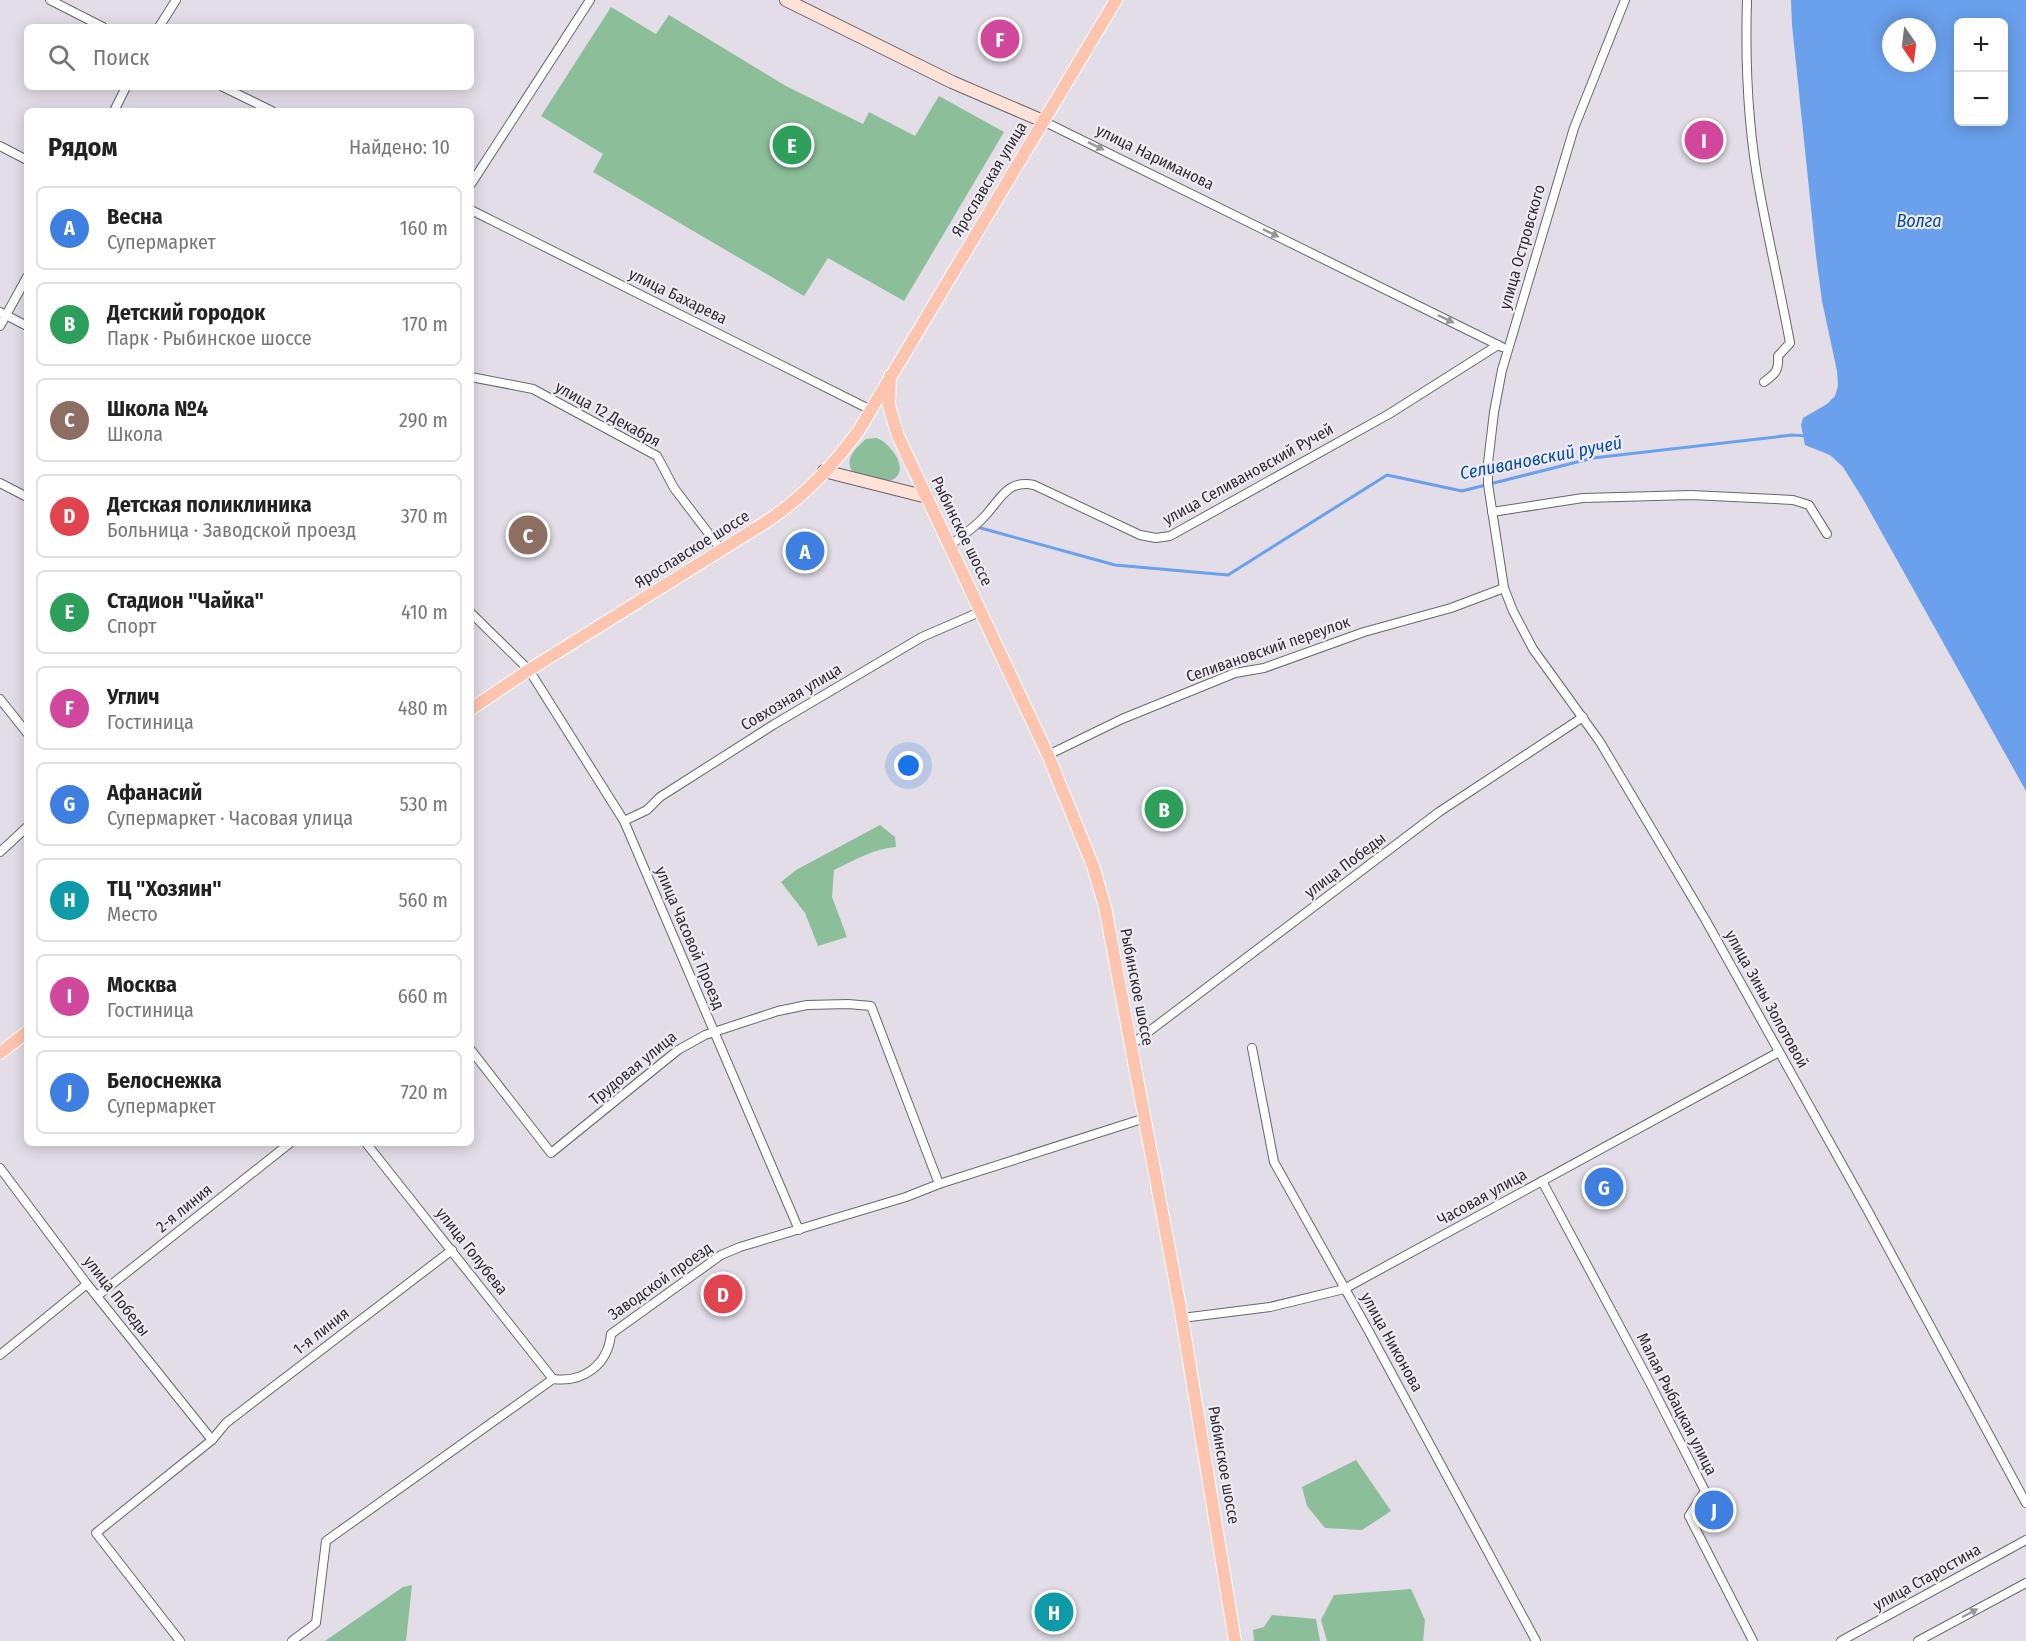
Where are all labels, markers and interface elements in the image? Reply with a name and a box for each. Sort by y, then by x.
pin: F [980,16,1020,62]
north arrow [1882,18,1936,72]
map controls [1954,18,2008,126]
button: + [1954,18,2008,72]
search box [24,24,474,90]
icon: search [45,41,78,74]
text: Поиск [93,44,149,71]
button: − [1954,72,2008,126]
street label: Ярославская улица [947,118,1031,240]
pin: I [1684,118,1724,162]
street label: улица Нариманова [1093,120,1217,194]
pin: E [772,122,812,168]
text: Рядом [48,132,117,163]
text: Найдено: 10 [349,135,450,159]
one-way arrow [1087,141,1105,151]
street label: улица Островского [1495,182,1549,312]
text: Весна [107,203,163,230]
water label: Волга [1896,210,1942,232]
text: A [64,216,75,240]
text: 160 m [400,216,448,240]
one-way arrow [1262,228,1279,237]
text: Супермаркет [107,230,216,254]
street label: улица Бахарева [626,264,730,328]
text: Детский городок [107,299,265,326]
text: B [64,312,75,336]
text: 170 m [402,312,448,336]
one-way arrow [1437,315,1454,324]
text: Парк · Рыбинское шоссе [107,326,312,350]
street label: улица 12 Декабря [552,377,664,451]
text: Школа №4 [107,395,208,422]
text: C [64,408,75,432]
text: 290 m [399,408,448,432]
street label: улица Селивановский Ручей [1159,419,1337,529]
text: Школа [107,422,163,446]
water label: Селивановский ручей [1458,431,1624,485]
street label: Рыбинское шоссе [927,473,997,589]
text: Детская поликлиника [107,491,312,518]
text: D [64,504,75,528]
text: 370 m [401,504,448,528]
street label: Ярославское шоссе [631,506,753,592]
pin: C [508,512,548,558]
text: Больница · Заводской проезд [107,518,356,542]
pin: A [786,528,824,574]
text: Стадион "Чайка" [107,587,264,614]
text: E [65,600,74,624]
text: 410 m [401,600,448,624]
street label: Селивановский переулок [1184,612,1353,686]
text: Спорт [107,614,156,638]
street label: Совхозная улица [737,659,845,735]
text: Углич [107,683,160,710]
text: F [65,696,74,720]
text: 480 m [398,696,448,720]
text: Гостиница [107,710,194,734]
your location [894,751,923,780]
text: Афанасий [107,779,202,806]
pin: B [1144,786,1184,832]
text: G [64,792,75,816]
text: 530 m [399,792,448,816]
text: Супермаркет · Часовая улица [107,806,353,830]
street label: улица Победы [1301,828,1389,902]
street label: улица Часовой Проезд [651,864,729,1012]
text: ТЦ "Хозяин" [107,875,222,902]
text: H [63,888,76,912]
text: 560 m [398,888,448,912]
text: Место [107,902,158,926]
street label: Рыбинское шоссе [1116,927,1158,1047]
street label: улица Зины Золотовой [1721,927,1813,1071]
text: Москва [107,971,177,998]
text: I [67,984,72,1008]
text: 660 m [398,984,448,1008]
text: Гостиница [107,998,194,1022]
street label: Трудовая улица [586,1027,681,1109]
text: Белоснежка [107,1067,222,1094]
text: J [67,1080,72,1104]
text: 720 m [401,1080,448,1104]
text: Супермаркет [107,1094,216,1118]
pin: G [1584,1164,1624,1210]
street label: Часовая улица [1434,1165,1530,1229]
street label: 2-я линия [152,1180,216,1236]
street label: улица Голубева [432,1204,512,1298]
street label: Заводской проезд [604,1238,716,1324]
street label: улица Победы [80,1252,154,1340]
pin: D [704,1272,742,1316]
street label: улица Никонова [1357,1289,1427,1395]
street label: 1-я линия [289,1303,353,1359]
street label: Малая Рыбацкая улица [1633,1330,1721,1478]
street label: Рыбинское шоссе [1204,1405,1244,1525]
pin: J [1694,1488,1734,1532]
street label: улица Старостина [1870,1539,1984,1614]
pin: H [1034,1590,1074,1634]
one-way arrow [1961,1608,1978,1618]

